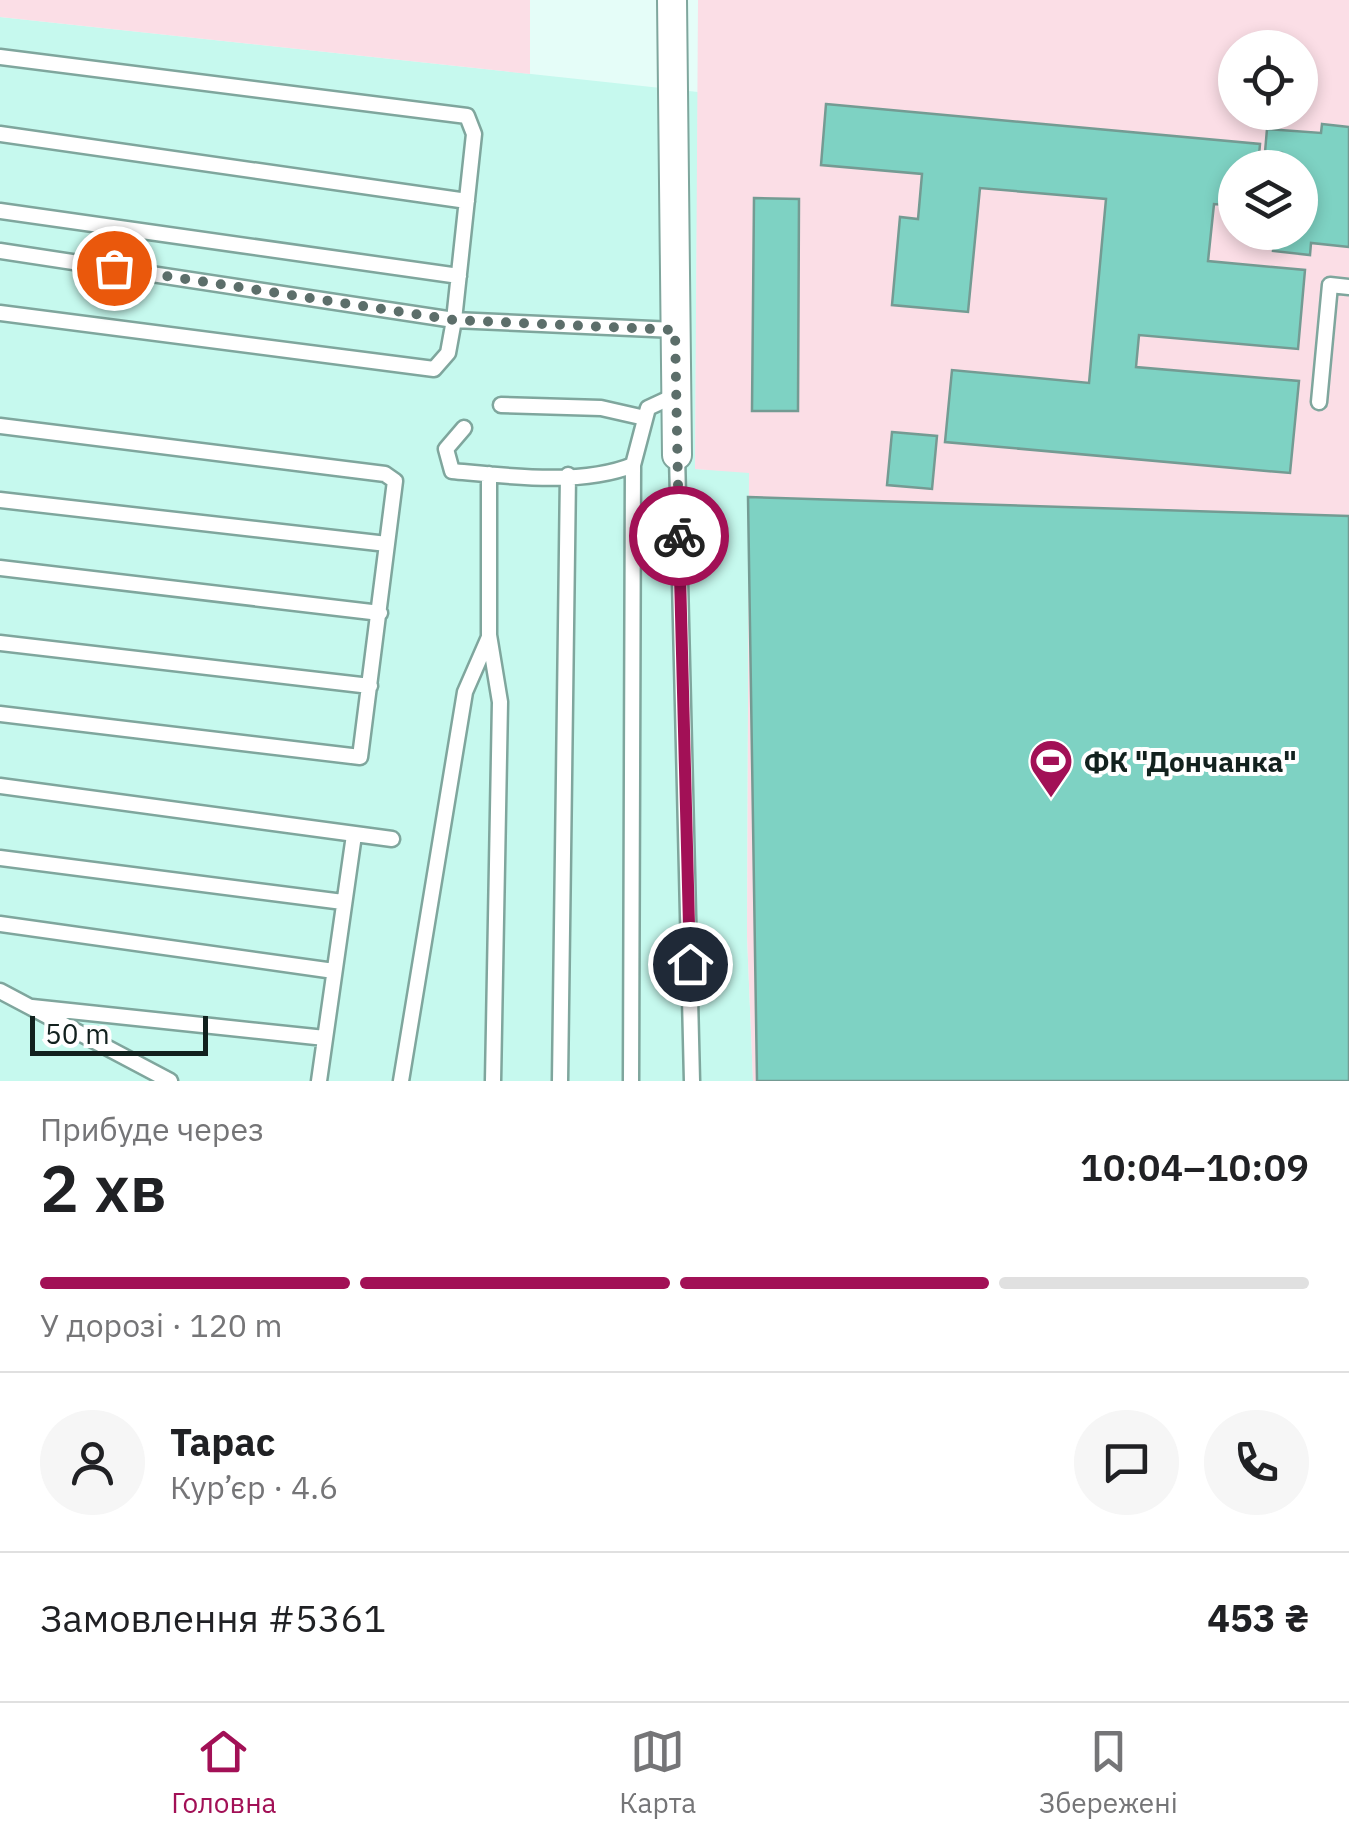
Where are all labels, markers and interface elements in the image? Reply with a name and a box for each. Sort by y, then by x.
map controls [1218,30,1318,250]
button: locate [1218,30,1318,130]
button: layers [1218,150,1318,250]
pin [72,226,157,311]
icon: bag [87,241,142,296]
courier [629,486,729,586]
icon: bike [652,509,707,564]
sports icon: ФК "Дончанка" [1028,738,1074,799]
place label: ФК "Дончанка" [1084,743,1297,780]
pin [648,922,733,1007]
icon: home [663,937,718,992]
scale bar [30,1011,208,1056]
text: 50 m [45,1015,110,1052]
text: Прибуде через [40,1108,264,1150]
text: 10:04–10:09 [1080,1142,1309,1191]
text: 2 хв [40,1145,167,1230]
text: У дорозі · 120 m [40,1304,283,1346]
button: person [40,1410,145,1515]
button: chat [1074,1410,1179,1515]
button: phone [1204,1410,1309,1515]
text: Тарас [170,1417,275,1466]
text: Кур’єр · 4.6 [170,1466,338,1508]
text: Замовлення #5361 [40,1593,386,1642]
text: 453 ₴ [1207,1593,1309,1642]
tab: Головна [171,1724,277,1821]
tab: Карта [619,1724,696,1821]
tab: Збережені [1039,1724,1178,1821]

